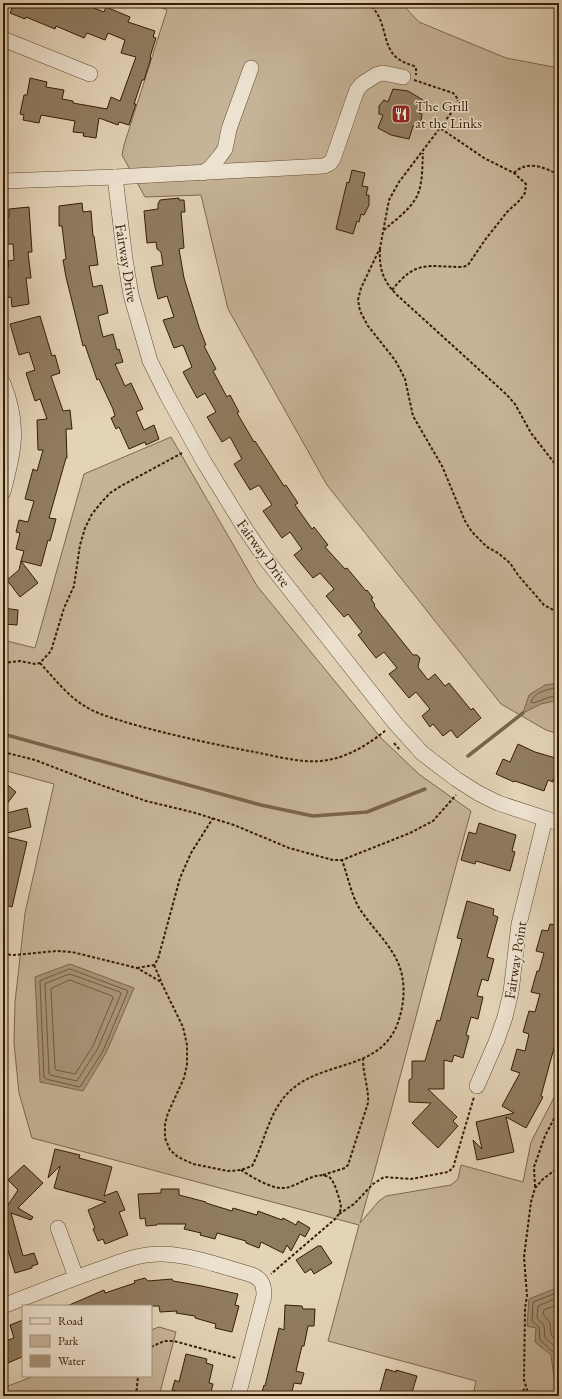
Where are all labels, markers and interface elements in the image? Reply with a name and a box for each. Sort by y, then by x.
place label: The Grill at the Links [415,96,482,132]
restaurant icon: The Grill at the Links [390,103,412,125]
street label: Fairway Drive [111,222,143,304]
street label: Fairway Drive [233,515,295,591]
street label: Fairway Point [499,919,531,1000]
legend [22,1305,152,1377]
text: Road [58,1313,84,1329]
text: Park [58,1333,79,1349]
text: Water [58,1353,85,1369]

